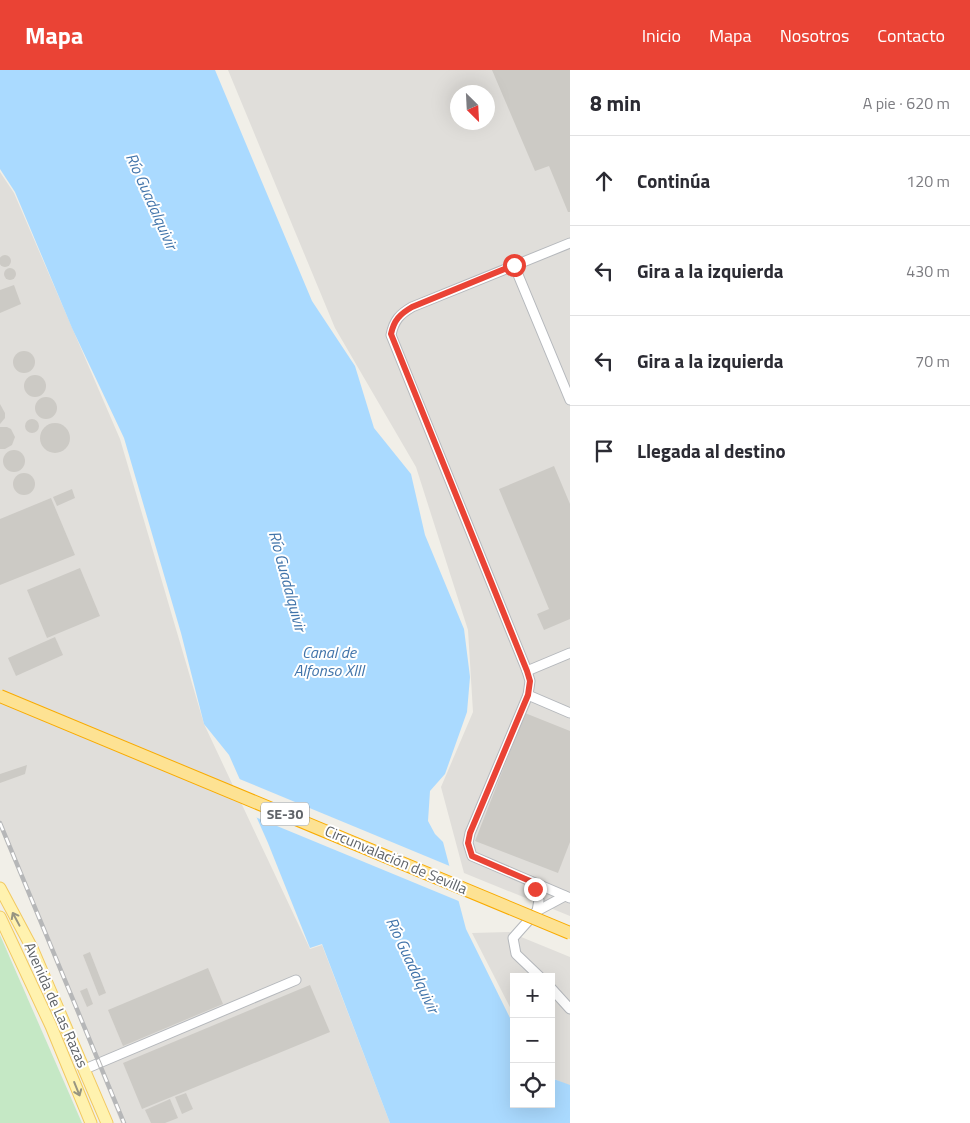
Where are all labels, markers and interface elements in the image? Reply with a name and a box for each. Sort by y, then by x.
text: Mapa [25,17,83,53]
text: Inicio [642,22,681,49]
text: Mapa [709,22,752,49]
text: Nosotros [780,22,849,49]
text: Contacto [877,22,945,49]
north arrow [450,85,495,130]
text: 8 min [590,87,641,119]
text: A pie · 620 m [863,91,950,115]
water label: Río Guadalquivir [120,149,185,255]
text: Continúa [637,166,710,195]
icon: ahead [590,167,618,195]
text: 120 m [906,169,950,193]
route start [503,254,526,277]
text: Gira a la izquierda [637,256,784,285]
icon: left [590,257,618,285]
text: 430 m [906,259,950,283]
text: Gira a la izquierda [637,346,784,375]
icon: left [590,347,618,375]
text: 70 m [915,349,950,373]
text: Llegada al destino [637,436,786,465]
icon: arrive [590,437,618,465]
water label: Río Guadalquivir [263,528,313,636]
water label: Canal de Alfonso XIII [294,640,367,682]
road number: SE-30 [261,802,309,826]
street label: Circunvalación de Sevilla [321,819,472,900]
route end [524,878,547,901]
one-way arrow [11,911,21,926]
water label: Río Guadalquivir [380,913,446,1019]
street label: Avenida de Las Razas [18,938,94,1071]
map controls [510,973,555,1108]
button: + [510,973,555,1018]
button: − [510,1018,555,1063]
button: locate [510,1063,555,1108]
one-way arrow [73,1081,82,1096]

